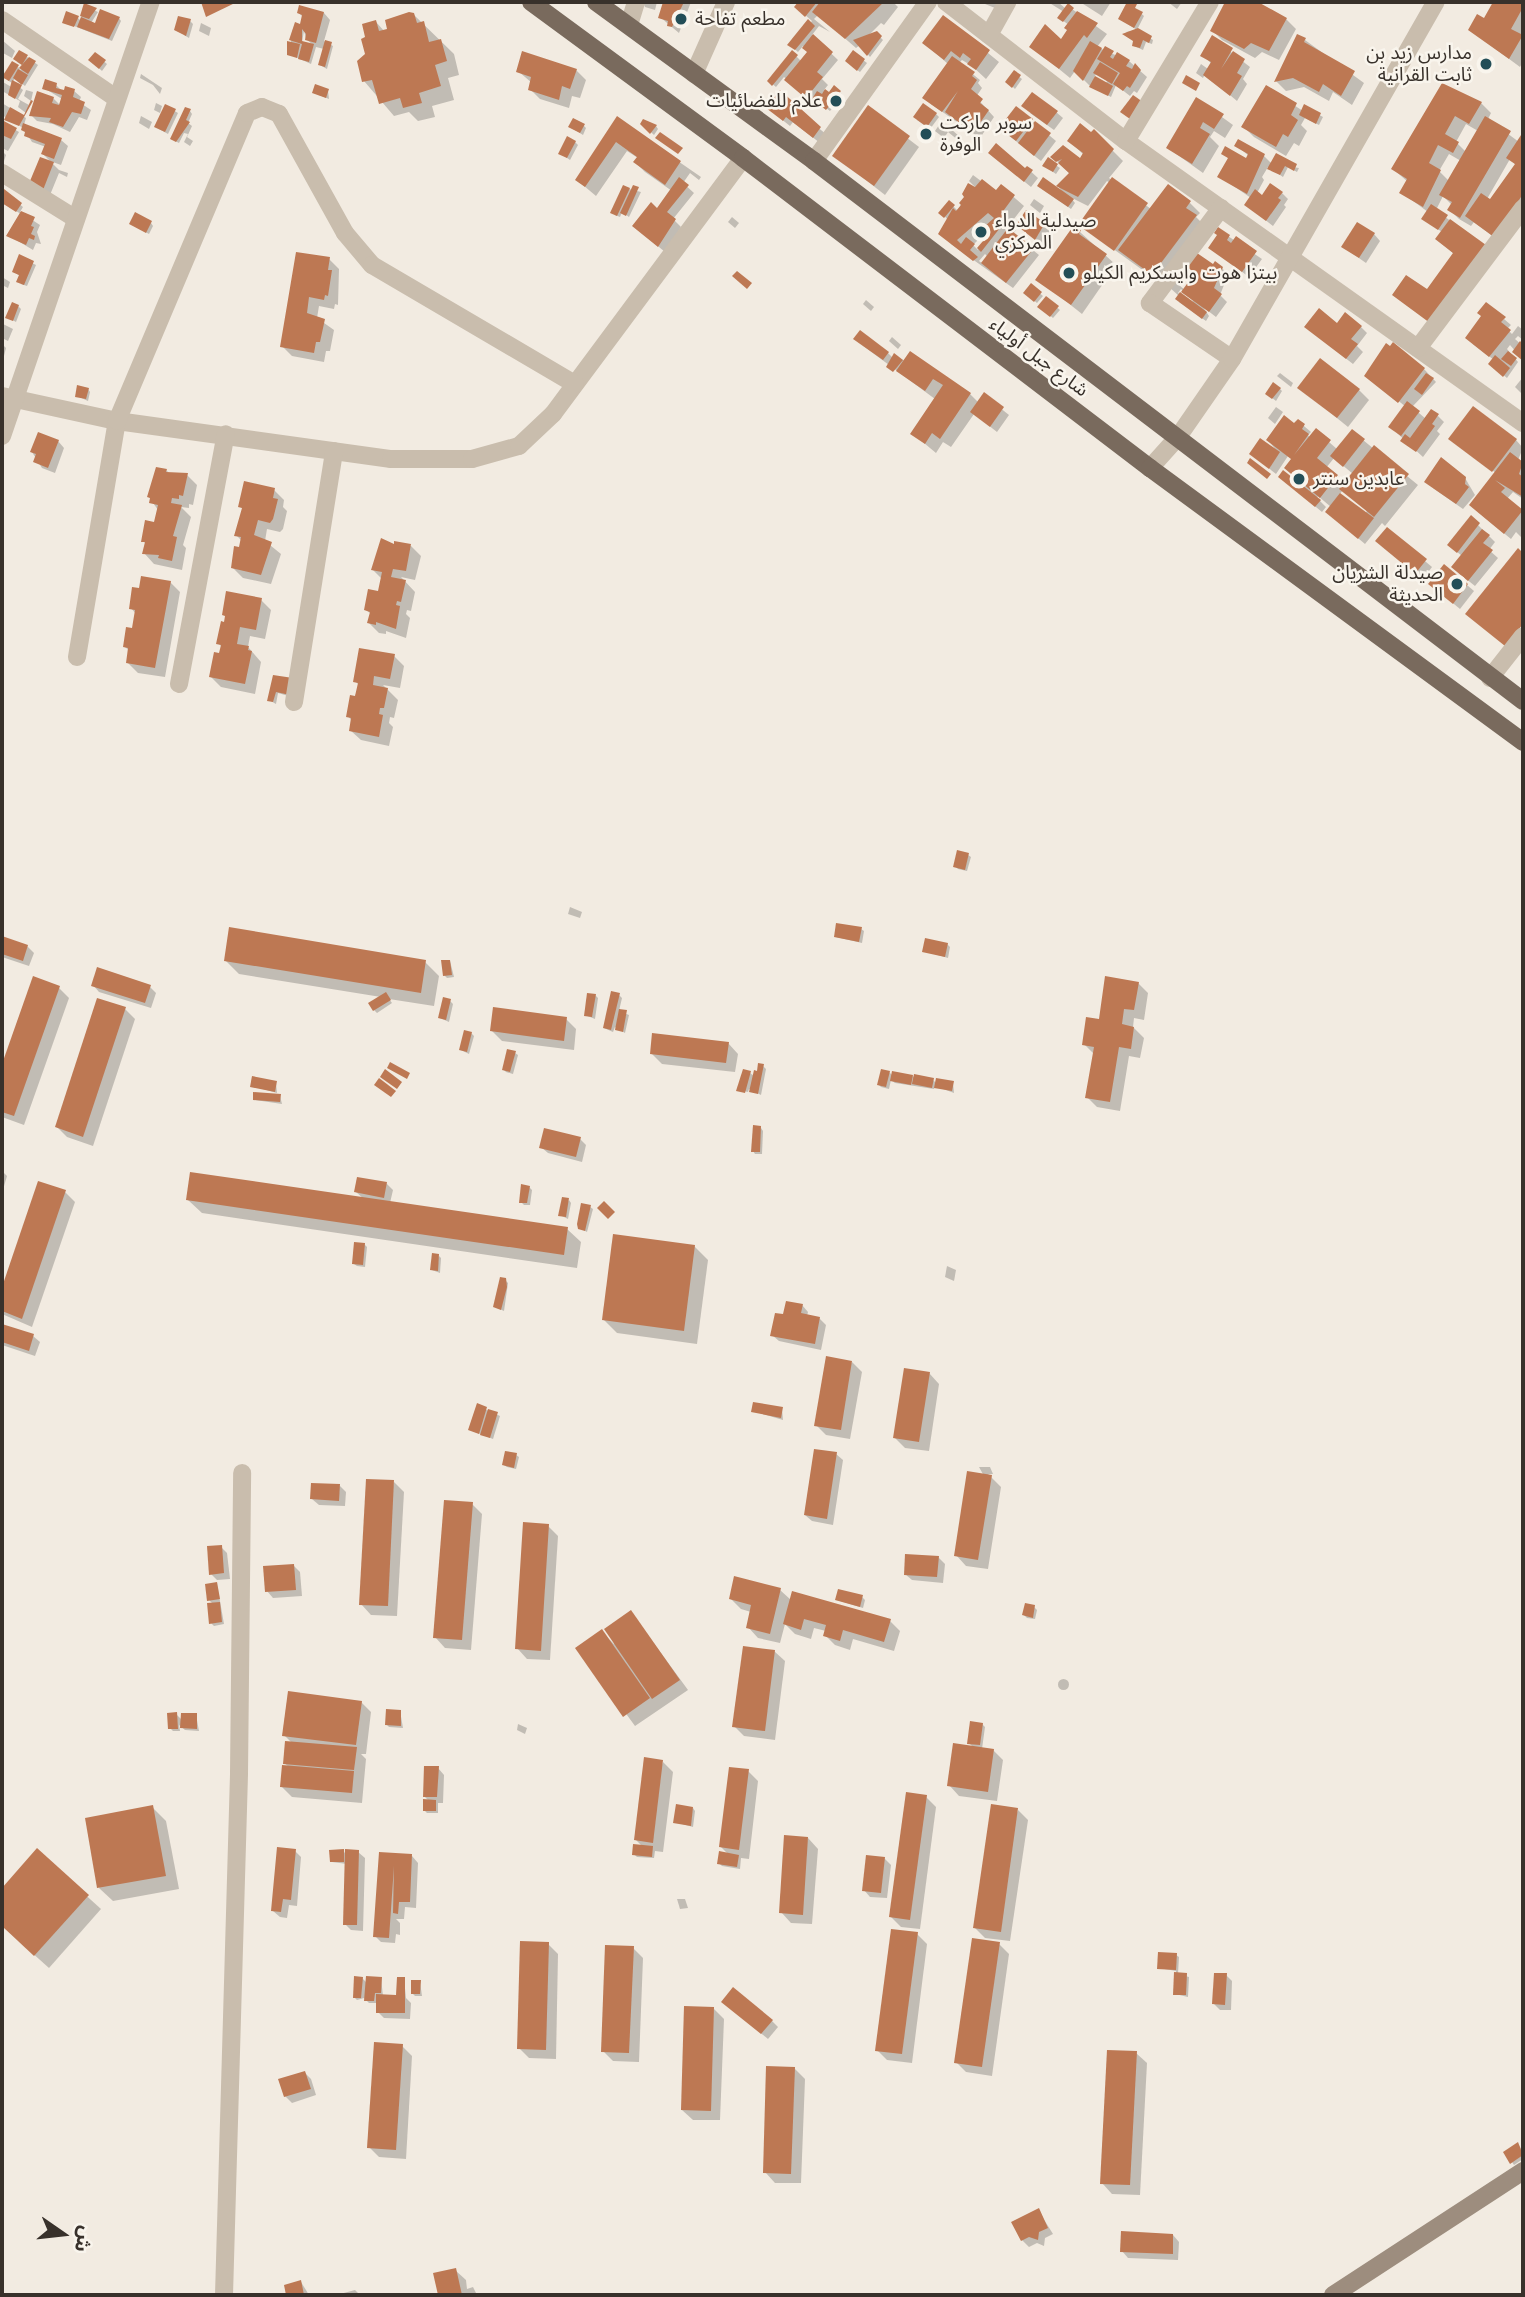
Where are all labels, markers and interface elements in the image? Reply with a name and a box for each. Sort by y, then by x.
place label: مطعم تفاحة [695,8,785,30]
marker: مطعم تفاحة [673,11,689,27]
place label: مدارس زيد بن ثابت القرانية [1366,42,1472,86]
marker: مدارس زيد بن ثابت القرانية [1478,56,1494,72]
place label: علام للفضائيات [706,90,822,112]
marker: علام للفضائيات [828,93,844,109]
place label: سوبر ماركت الوفرة [940,112,1032,156]
marker: سوبر ماركت الوفرة [918,126,934,142]
place label: صيدلية الدواء المركزي [995,210,1096,254]
marker: صيدلية الدواء المركزي [973,224,989,240]
place label: بيتزا هوت وايسكريم الكيلو [1083,262,1277,284]
marker: بيتزا هوت وايسكريم الكيلو [1061,265,1077,281]
street label: شارع جبل أولياء [985,313,1093,401]
place label: عابدين سنتر [1313,468,1404,490]
marker: عابدين سنتر [1291,471,1307,487]
place label: صيدلة الشريان الحديثة [1332,562,1443,606]
marker: صيدلة الشريان الحديثة [1449,576,1465,592]
north arrow [28,2199,98,2269]
text: ش [70,2224,98,2255]

